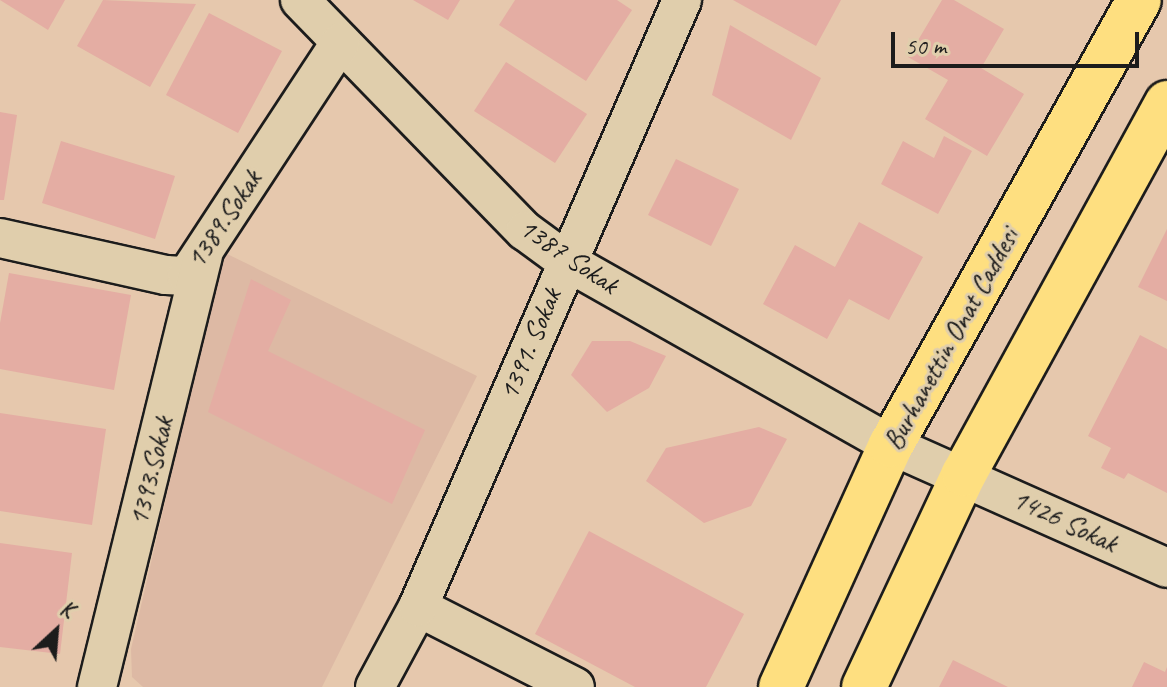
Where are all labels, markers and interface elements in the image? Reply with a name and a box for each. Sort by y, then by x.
scale bar [895,16,1143,66]
text: 50 m [905,31,946,61]
street label: 1389.Sokak [179,164,269,274]
street label: 1387 Sokak [513,211,625,301]
street label: Burhanettin Onat Caddesi [876,222,1026,456]
street label: 1391. Sokak [492,283,568,405]
street label: 1393.Sokak [121,413,181,529]
street label: 1426 Sokak [1007,482,1123,560]
north arrow [16,591,96,671]
text: K [55,594,78,624]

